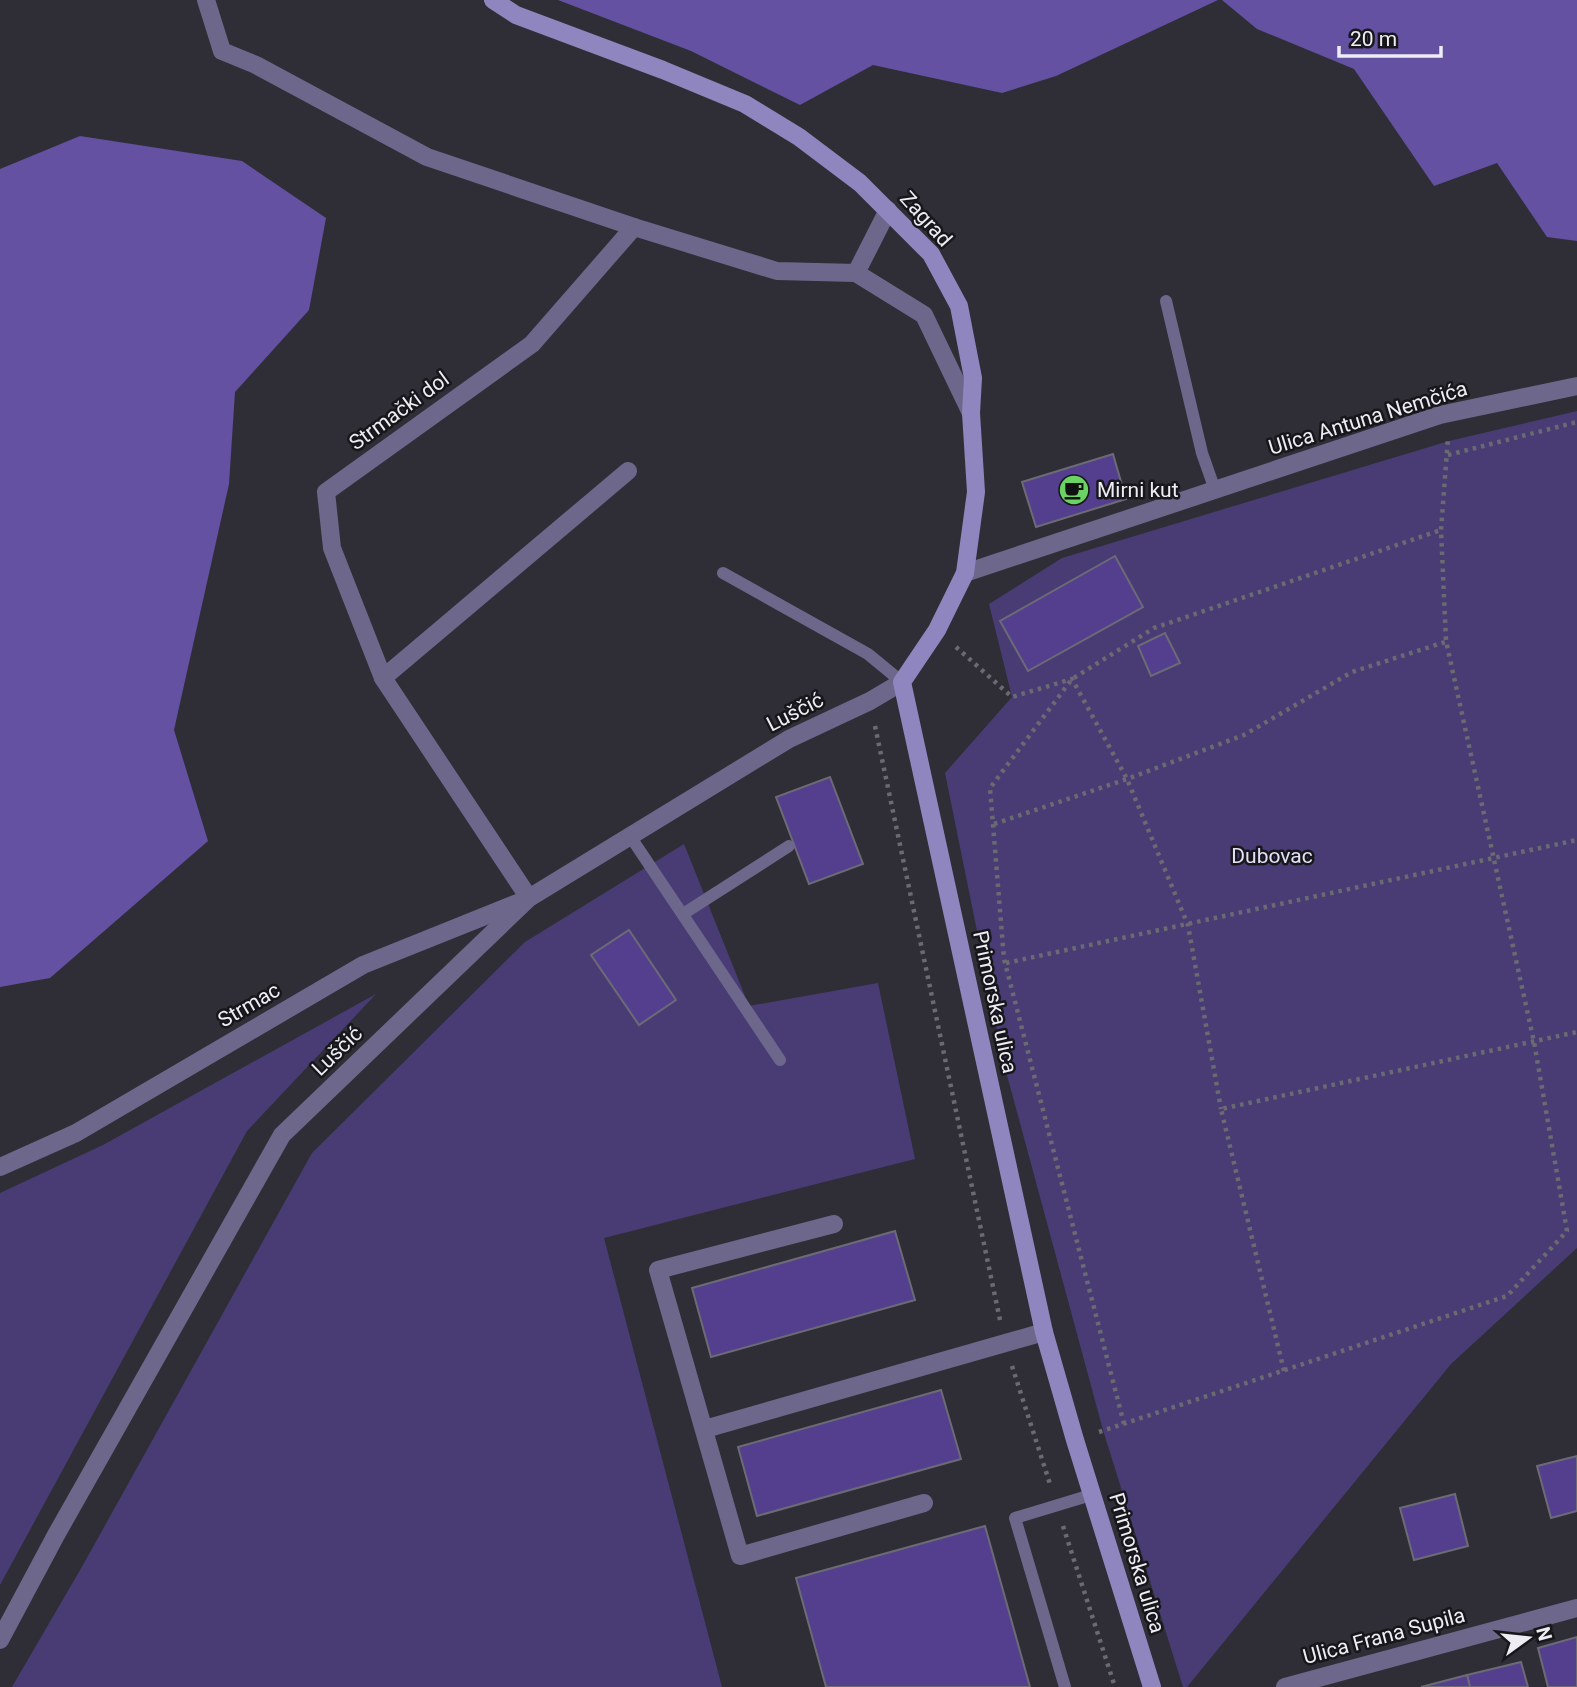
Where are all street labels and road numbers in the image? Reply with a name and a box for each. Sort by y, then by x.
street label: Zagrad [895,187,957,251]
street label: Strmački dol [345,367,453,455]
street label: Ulica Antuna Nemčića [1266,376,1470,460]
street label: Luščić [763,688,827,736]
street label: Primorska ulica [968,928,1022,1076]
street label: Strmac [214,978,284,1032]
street label: Luščić [307,1021,367,1081]
street label: Primorska ulica [1104,1490,1170,1636]
street label: Ulica Frana Supila [1300,1603,1468,1669]

